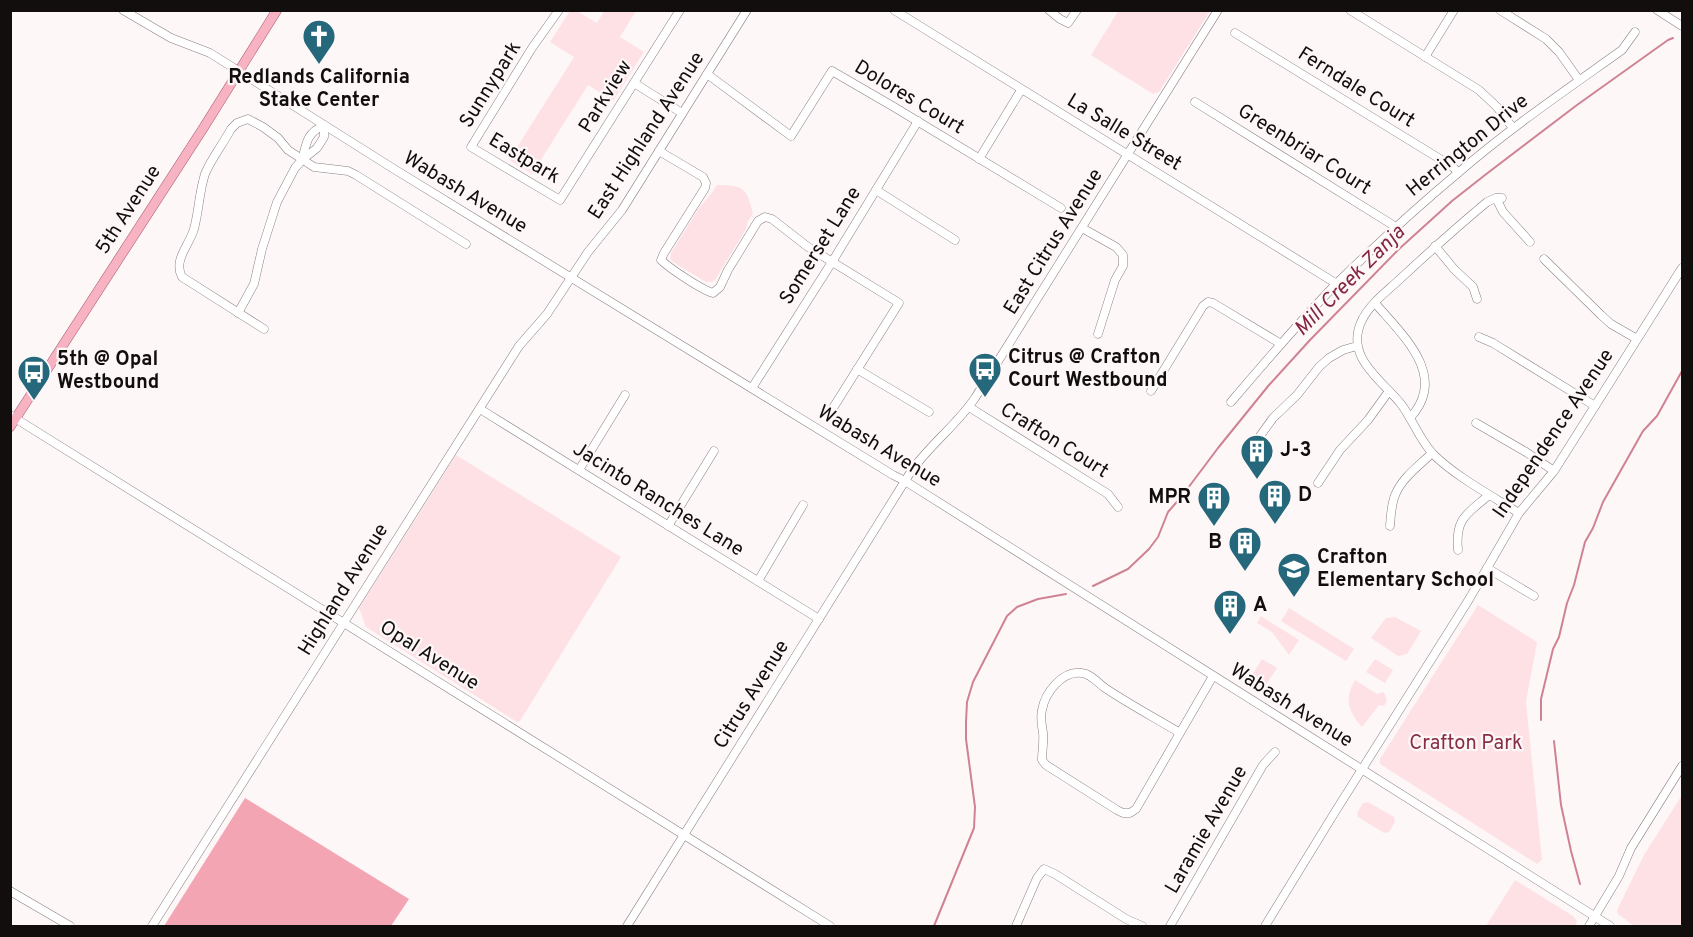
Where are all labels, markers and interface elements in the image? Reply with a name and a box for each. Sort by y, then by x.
church icon: Redlands California Stake Center [301,18,337,65]
street label: Sunnypark [454,37,528,133]
street label: Ferndale Court [1292,42,1420,134]
street label: East Highland Avenue [583,47,711,225]
street label: Dolores Court [849,55,969,141]
street label: Parkview [573,56,639,138]
place label: Redlands California Stake Center [228,65,410,114]
street label: La Salle Street [1062,88,1186,178]
street label: Herrington Drive [1402,89,1534,203]
street label: Greenbriar Court [1232,98,1376,202]
street label: Eastpark [483,128,565,190]
street label: Wabash Avenue [398,146,532,240]
street label: 5th Avenue [90,160,168,260]
street label: East Citrus Avenue [999,164,1109,320]
street label: Somerset Lane [774,182,868,310]
water label: Mill Creek Zanja [1289,220,1411,342]
street label: Independence Avenue [1488,344,1620,524]
place label: Citrus @ Crafton Court Westbound [1008,345,1168,394]
place label: 5th @ Opal Westbound [57,347,159,396]
bus stop icon: Citrus @ Crafton Court Westbound [967,351,1003,398]
bus stop icon: 5th @ Opal Westbound [16,354,52,401]
street label: Crafton Court [995,397,1113,485]
street label: Wabash Avenue [812,400,946,494]
building icon: J-3 [1239,433,1275,480]
street label: Jacinto Ranches Lane [568,437,748,563]
place label: J-3 [1280,438,1311,464]
building icon: D [1257,478,1293,525]
building icon: MPR [1196,480,1232,527]
place label: D [1298,483,1312,509]
place label: MPR [1148,485,1191,511]
street label: Highland Avenue [293,519,395,661]
building icon: B [1227,525,1263,572]
place label: B [1208,530,1222,556]
place label: Crafton Elementary School [1317,545,1494,594]
school or university icon: Crafton Elementary School [1276,551,1312,598]
building icon: A [1212,588,1248,635]
place label: A [1253,593,1267,619]
street label: Opal Avenue [374,615,484,697]
street label: Citrus Avenue [708,636,796,754]
street label: Wabash Avenue [1225,658,1357,754]
park label: Crafton Park [1409,731,1523,757]
street label: Laramie Avenue [1160,761,1254,899]

